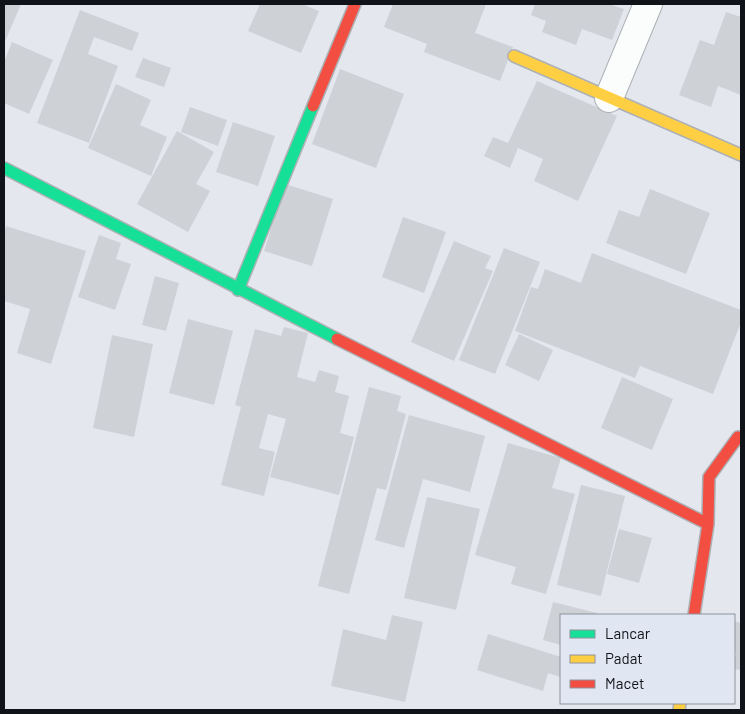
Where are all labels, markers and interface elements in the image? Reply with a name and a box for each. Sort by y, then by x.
legend [560,614,735,704]
text: Lancar [605,624,651,642]
text: Padat [605,649,643,667]
text: Macet [605,674,645,692]

